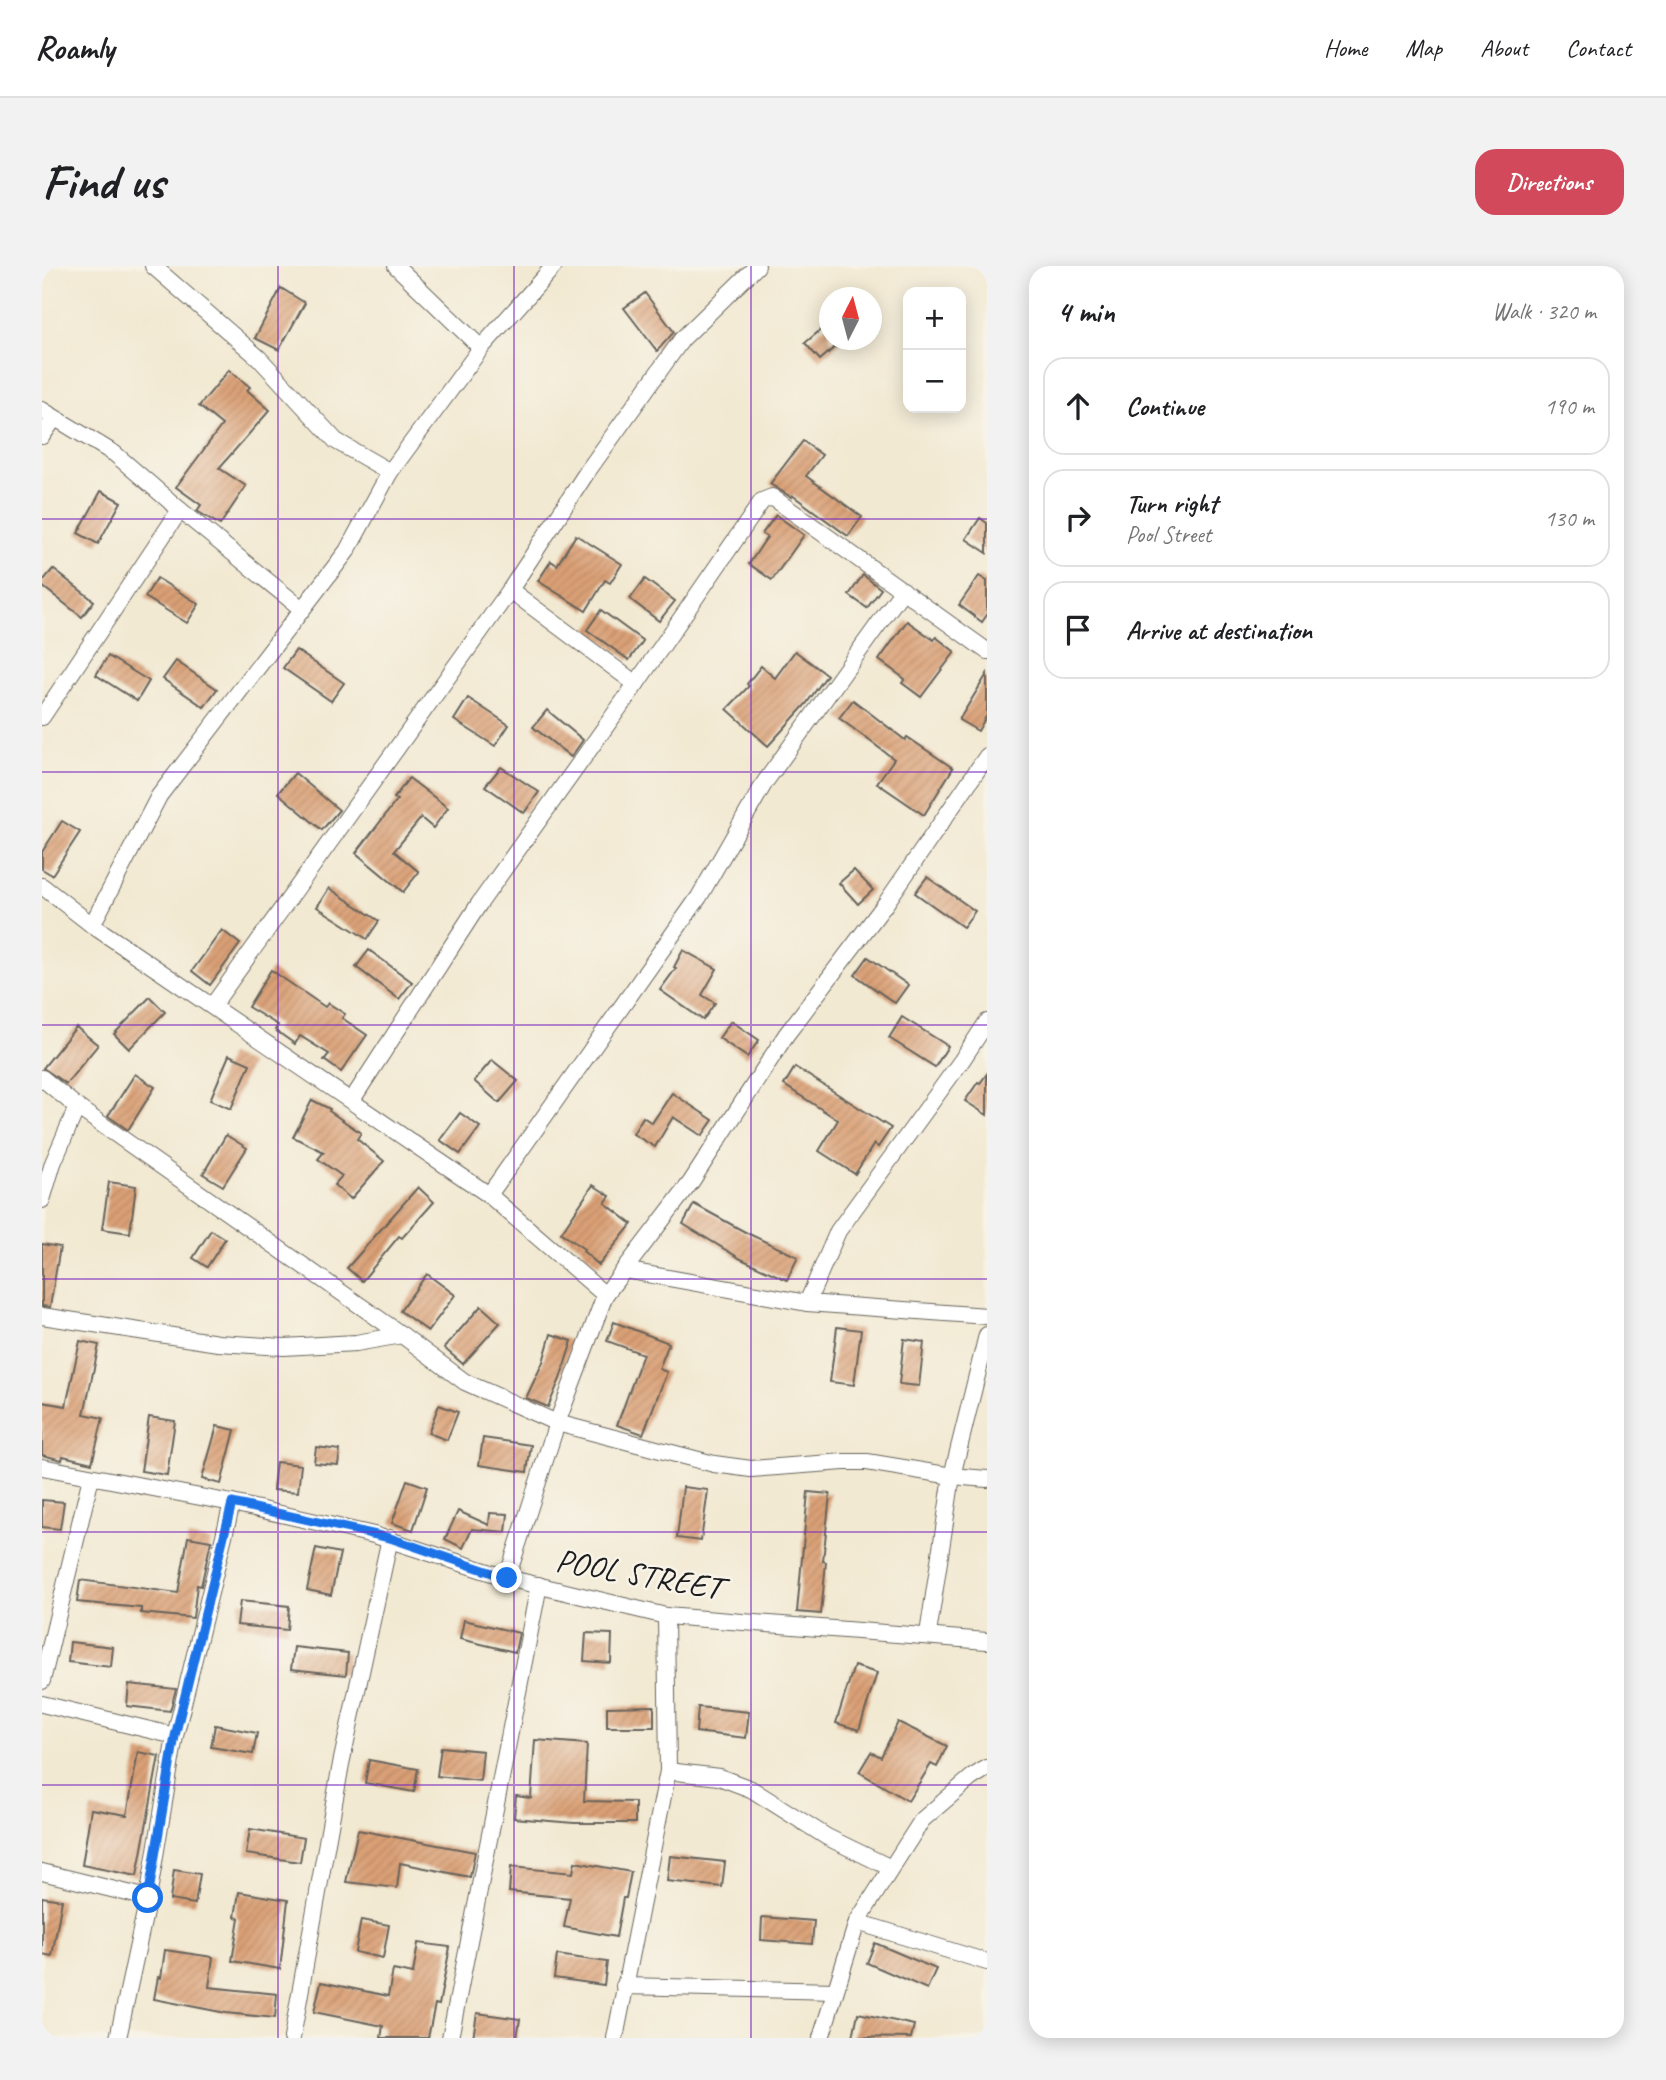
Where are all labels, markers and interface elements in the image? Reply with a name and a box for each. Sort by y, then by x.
text: Roamly [35,27,114,69]
text: Home [1324,33,1367,63]
text: Map [1405,33,1442,63]
text: About [1480,33,1528,63]
text: Contact [1566,33,1631,63]
button: Directions [1475,149,1624,215]
text: Find us [42,151,164,213]
north arrow [819,287,882,350]
map controls [903,287,966,413]
button: + [903,287,966,350]
text: 4 min [1057,293,1114,331]
text: Walk · 320 m [1492,297,1596,326]
button: − [903,350,966,413]
icon: ahead [1059,387,1097,425]
text: Continue [1126,390,1204,423]
text: 190 m [1545,392,1594,421]
text: Turn right [1126,487,1217,520]
icon: right [1059,499,1097,537]
text: 130 m [1545,504,1594,533]
text: Pool Street [1126,520,1211,549]
icon: arrive [1059,611,1097,649]
text: Arrive at destination [1126,614,1312,647]
street label: POOL STREET [553,1539,733,1611]
route end [491,1562,522,1593]
route start [132,1882,163,1913]

